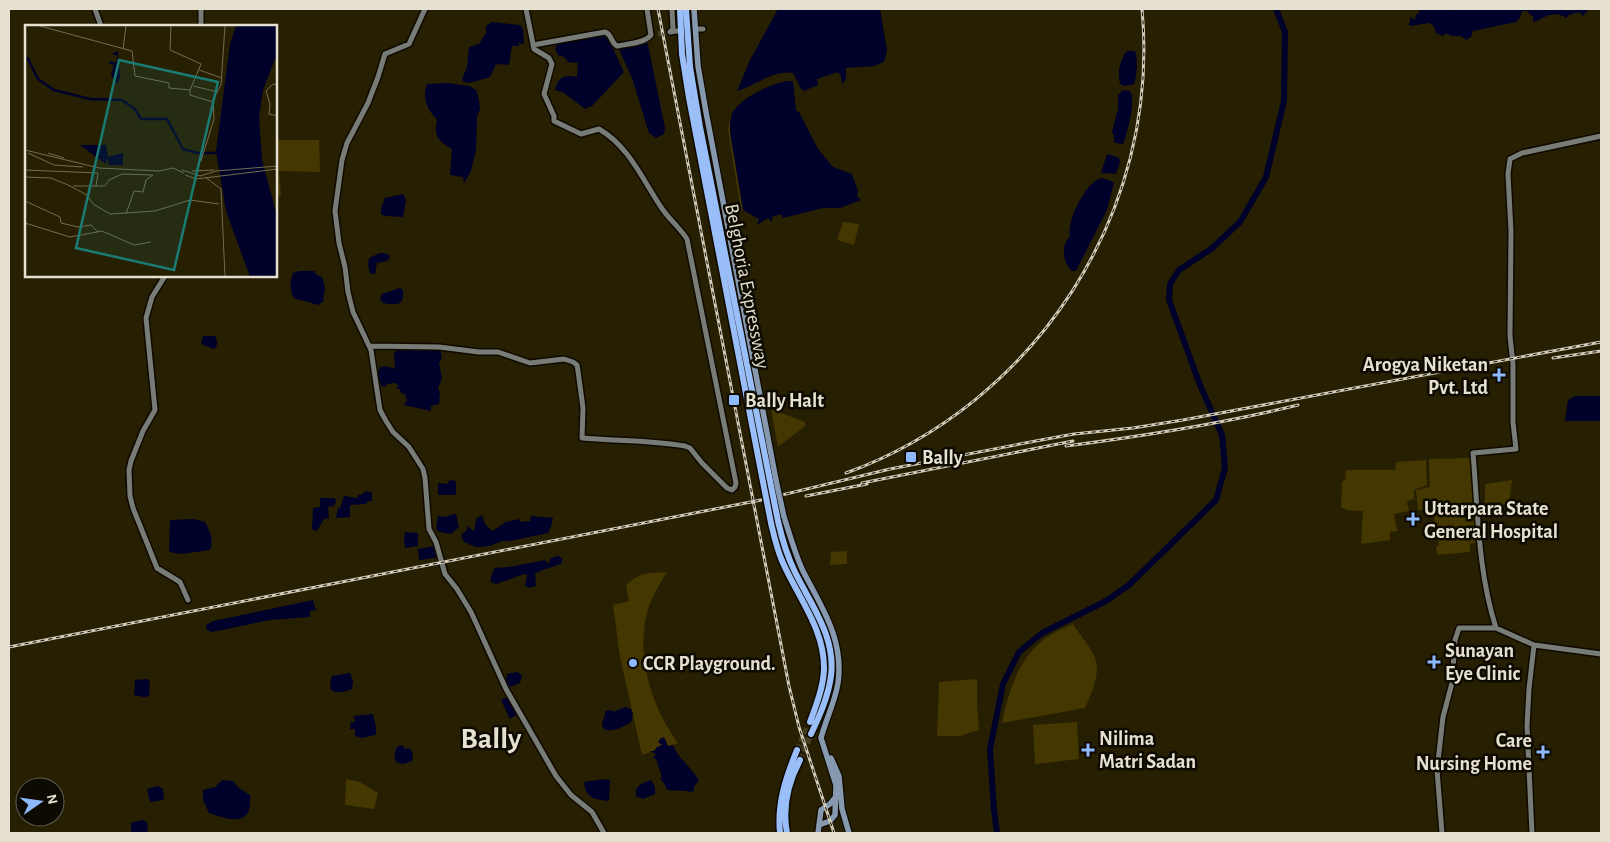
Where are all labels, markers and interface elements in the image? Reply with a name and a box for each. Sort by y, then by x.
inset map [25,25,278,278]
street label: Belghoria Expressway [721,202,773,371]
place label: Arogya Niketan Pvt. Ltd [1363,355,1488,398]
marker: Arogya Niketan Pvt. Ltd [1492,368,1506,382]
place label: Bally Halt [745,391,824,411]
marker: Bally Halt [727,393,741,407]
place label: Bally [922,448,963,468]
marker: Bally [904,450,918,464]
place label: Uttarpara State General Hospital [1424,499,1558,542]
marker: Uttarpara State General Hospital [1406,512,1420,526]
place label: Sunayan Eye Clinic [1445,641,1521,684]
place label: CCR Playground. [643,654,776,674]
marker: Sunayan Eye Clinic [1427,655,1441,669]
marker: CCR Playground. [627,657,639,669]
district label: Bally [461,724,522,754]
place label: Nilima Matri Sadan [1099,729,1196,772]
place label: Care Nursing Home [1416,731,1532,774]
marker: Nilima Matri Sadan [1081,743,1095,757]
marker: Care Nursing Home [1536,745,1550,759]
north arrow [15,777,65,827]
text: N [44,793,60,806]

